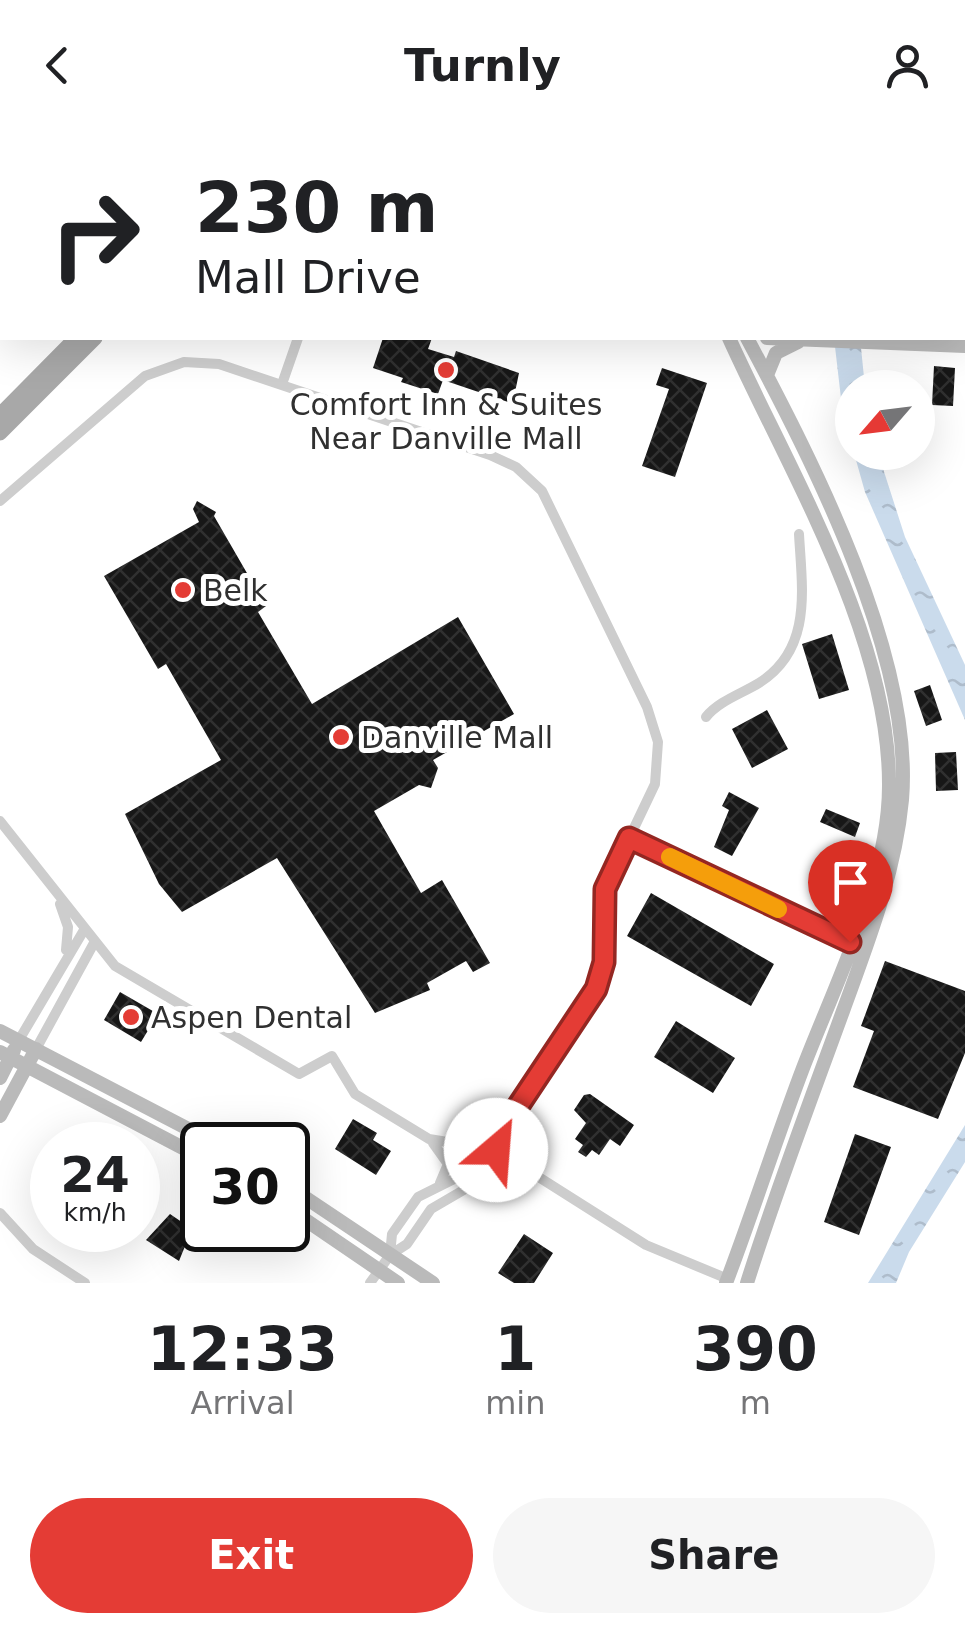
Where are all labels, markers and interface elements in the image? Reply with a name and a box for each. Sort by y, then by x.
icon: back [30,38,85,93]
icon: person [880,38,935,93]
text: Turnly [404,39,561,92]
text: 230 m [195,167,438,249]
icon: right [30,170,160,300]
text: Mall Drive [195,251,421,304]
marker: Comfort Inn & Suites Near Danville Mall [435,359,457,381]
north arrow [835,370,935,470]
map controls [835,370,935,470]
place label: Comfort Inn & Suites Near Danville Mall [290,387,602,456]
place label: Belk [203,573,268,608]
marker: Belk [172,579,194,601]
place label: Danville Mall [361,720,553,755]
marker: Danville Mall [330,726,352,748]
pin [808,840,893,943]
icon: arrive [823,855,878,910]
place label: Aspen Dental [151,1000,352,1035]
marker: Aspen Dental [120,1006,142,1028]
position arrow [444,1098,548,1202]
speed limit sign: 30 [180,1122,310,1252]
text: 24 [60,1146,130,1204]
text: km/h [63,1198,127,1227]
text: 12:33 [147,1314,338,1384]
text: 1 [494,1314,536,1384]
text: 390 [693,1314,818,1384]
text: Arrival [191,1384,295,1422]
text: min [485,1384,546,1422]
text: m [740,1384,771,1422]
button: Exit [30,1498,473,1613]
button: Share [493,1498,935,1613]

